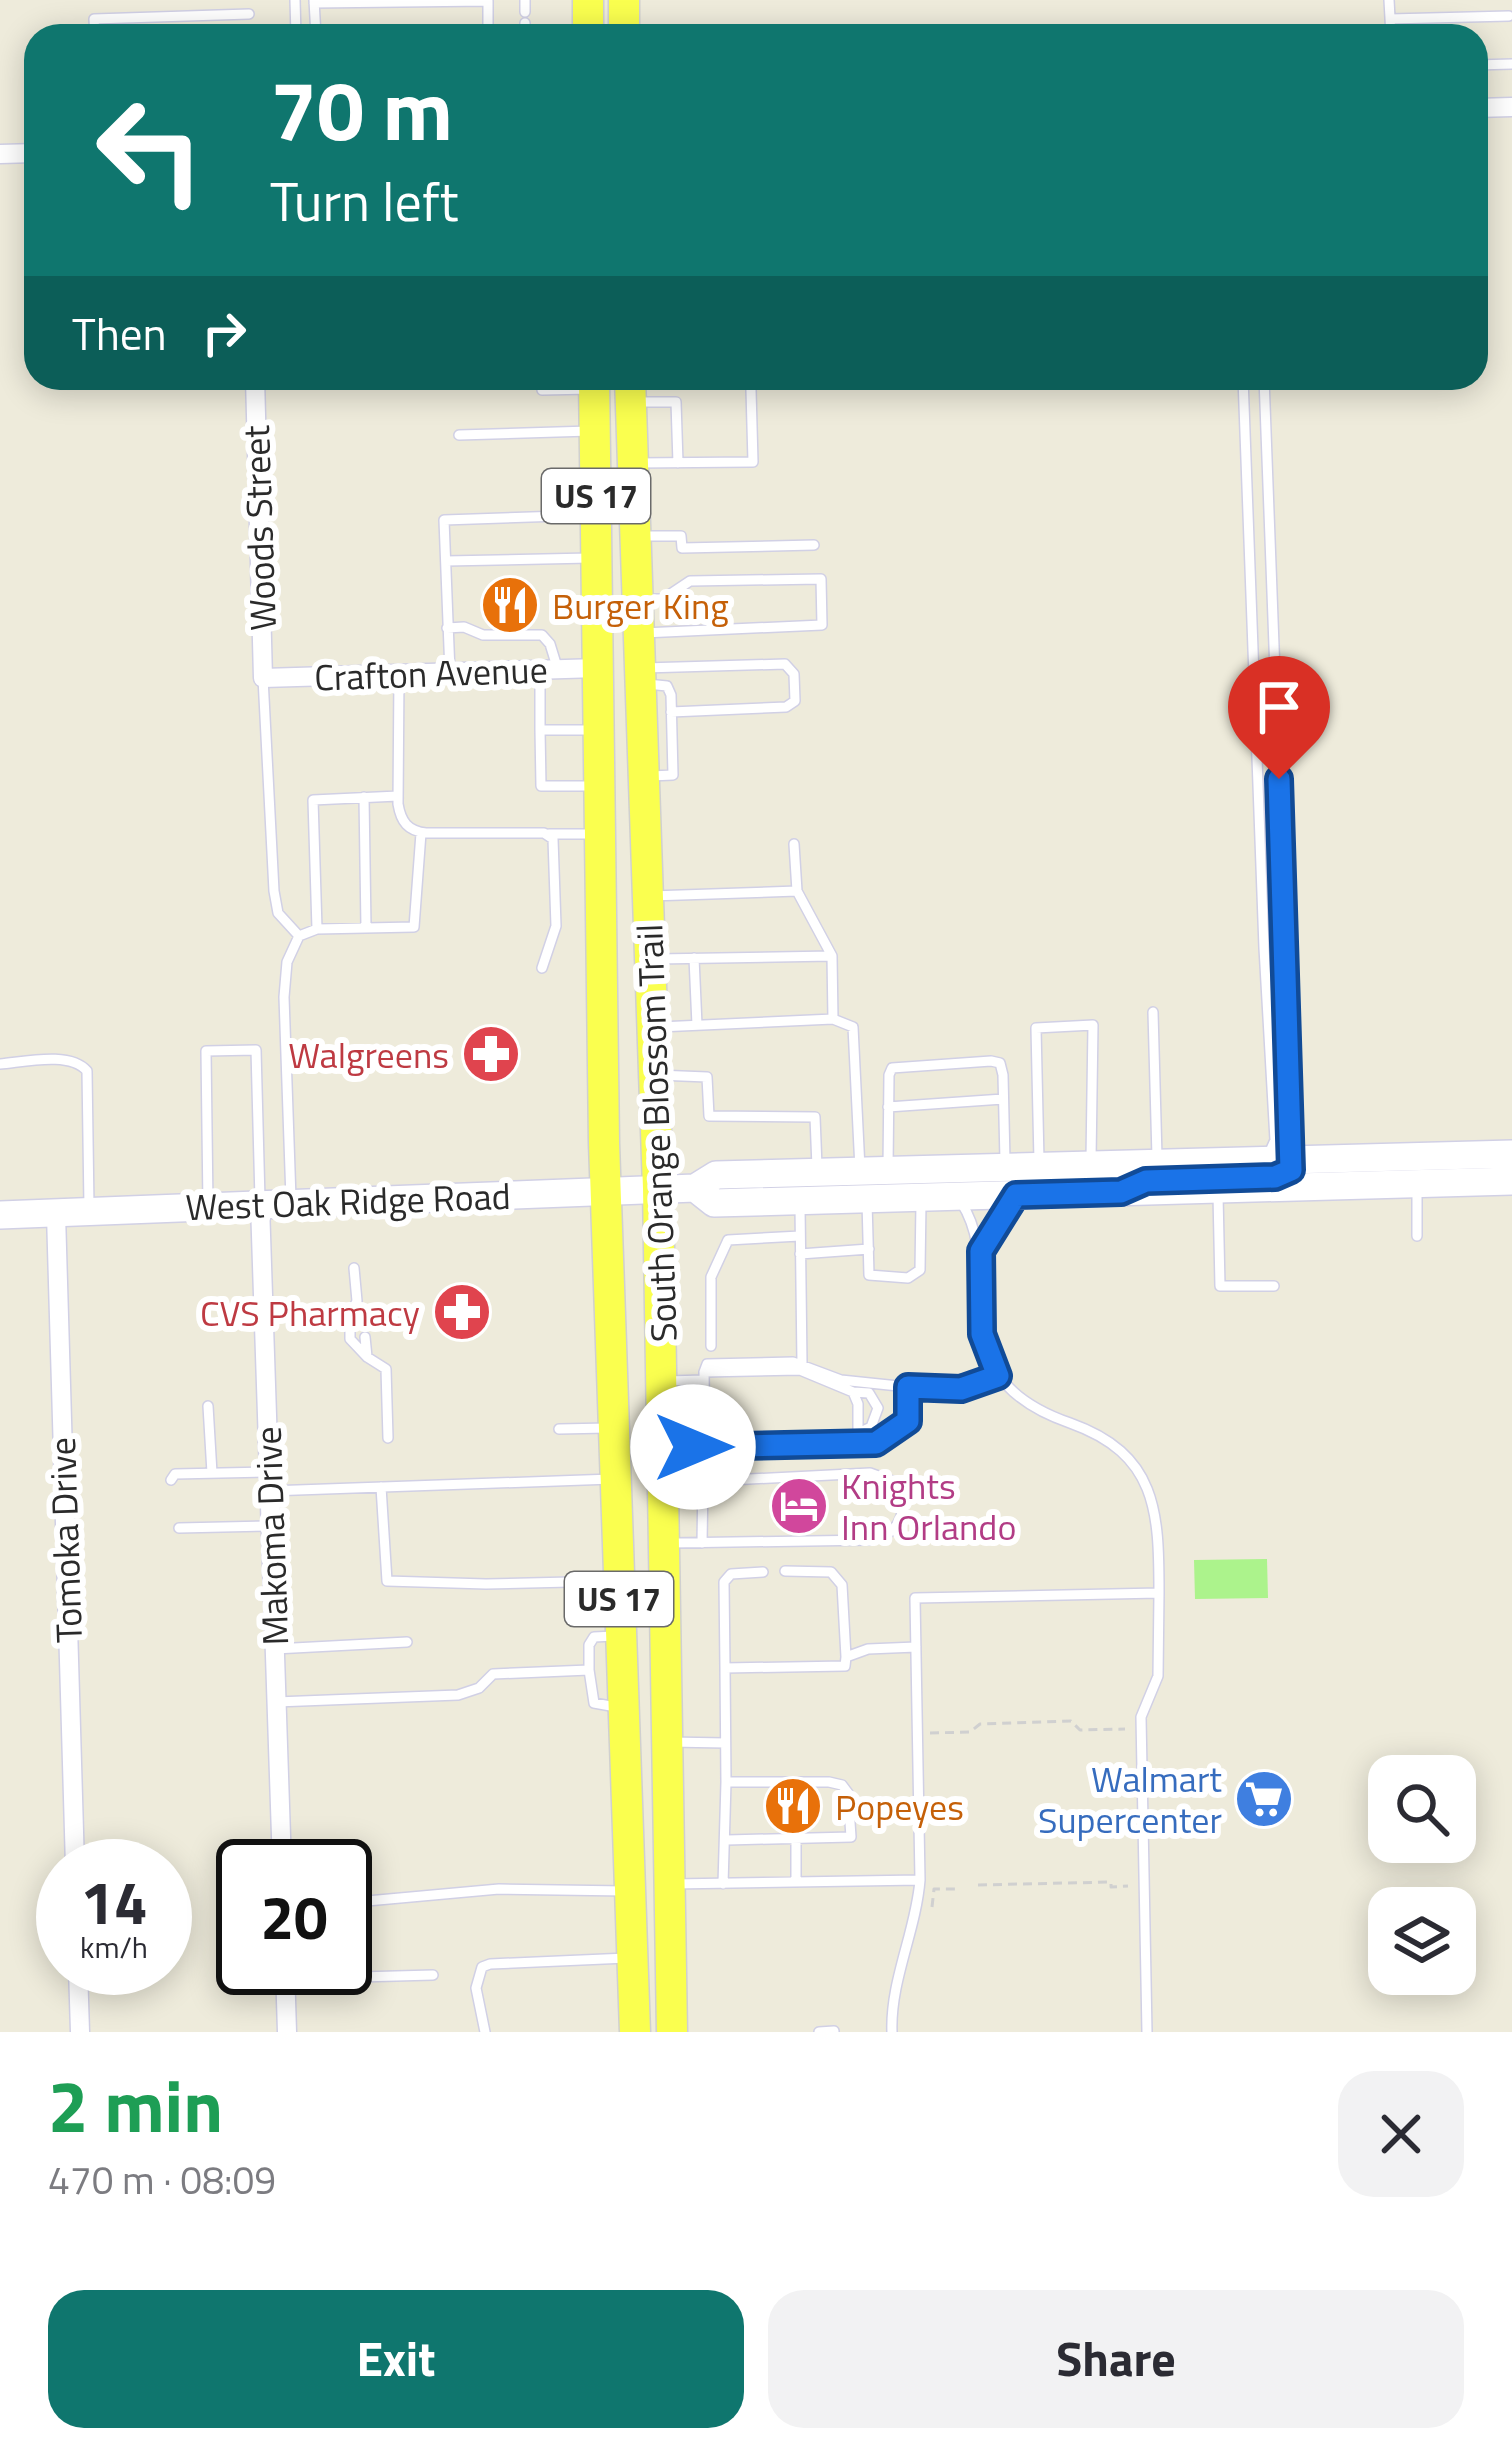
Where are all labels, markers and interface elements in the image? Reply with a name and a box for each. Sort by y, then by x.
text: 70 m [270,45,453,173]
icon: left [72,72,228,228]
text: Turn left [270,160,459,242]
text: Then [72,299,167,367]
icon: right [191,300,257,366]
street label: Woods Street [228,424,290,632]
road number: US 17 [542,469,650,523]
restaurant icon: Burger King [479,574,541,636]
place label: Burger King [552,578,729,633]
street label: Crafton Avenue [313,641,549,705]
pin [1228,656,1330,779]
icon: arrive [1246,674,1312,740]
street label: South Orange Blossom Trail [621,923,691,1343]
pharmacy icon: Walgreens [460,1023,522,1085]
place label: Walgreens [288,1027,449,1082]
street label: West Oak Ridge Road [185,1168,511,1234]
pharmacy icon: CVS Pharmacy [431,1281,493,1343]
place label: CVS Pharmacy [200,1285,420,1340]
position arrow [630,1384,756,1510]
street label: Makoma Drive [240,1426,302,1646]
street label: Tomoka Drive [34,1436,96,1644]
place label: Knights Inn Orlando [841,1458,1016,1554]
hotel icon: Knights Inn Orlando [768,1475,830,1537]
road number: US 17 [565,1572,673,1626]
place label: Walmart Supercenter [1038,1751,1222,1847]
map controls [1368,1755,1476,1995]
button: search [1368,1755,1476,1863]
supermarket icon: Walmart Supercenter [1233,1768,1295,1830]
restaurant icon: Popeyes [762,1775,824,1837]
place label: Popeyes [835,1779,964,1834]
speed limit sign: 20 [216,1839,372,1995]
text: 14 [80,1856,148,1947]
button: layers [1368,1887,1476,1995]
text: km/h [80,1924,148,1970]
text: 2 min [48,2050,223,2160]
button: close [1338,2071,1464,2197]
text: 470 m · 08:09 [48,2150,276,2209]
button: Exit [48,2290,744,2428]
button: Share [768,2290,1464,2428]

